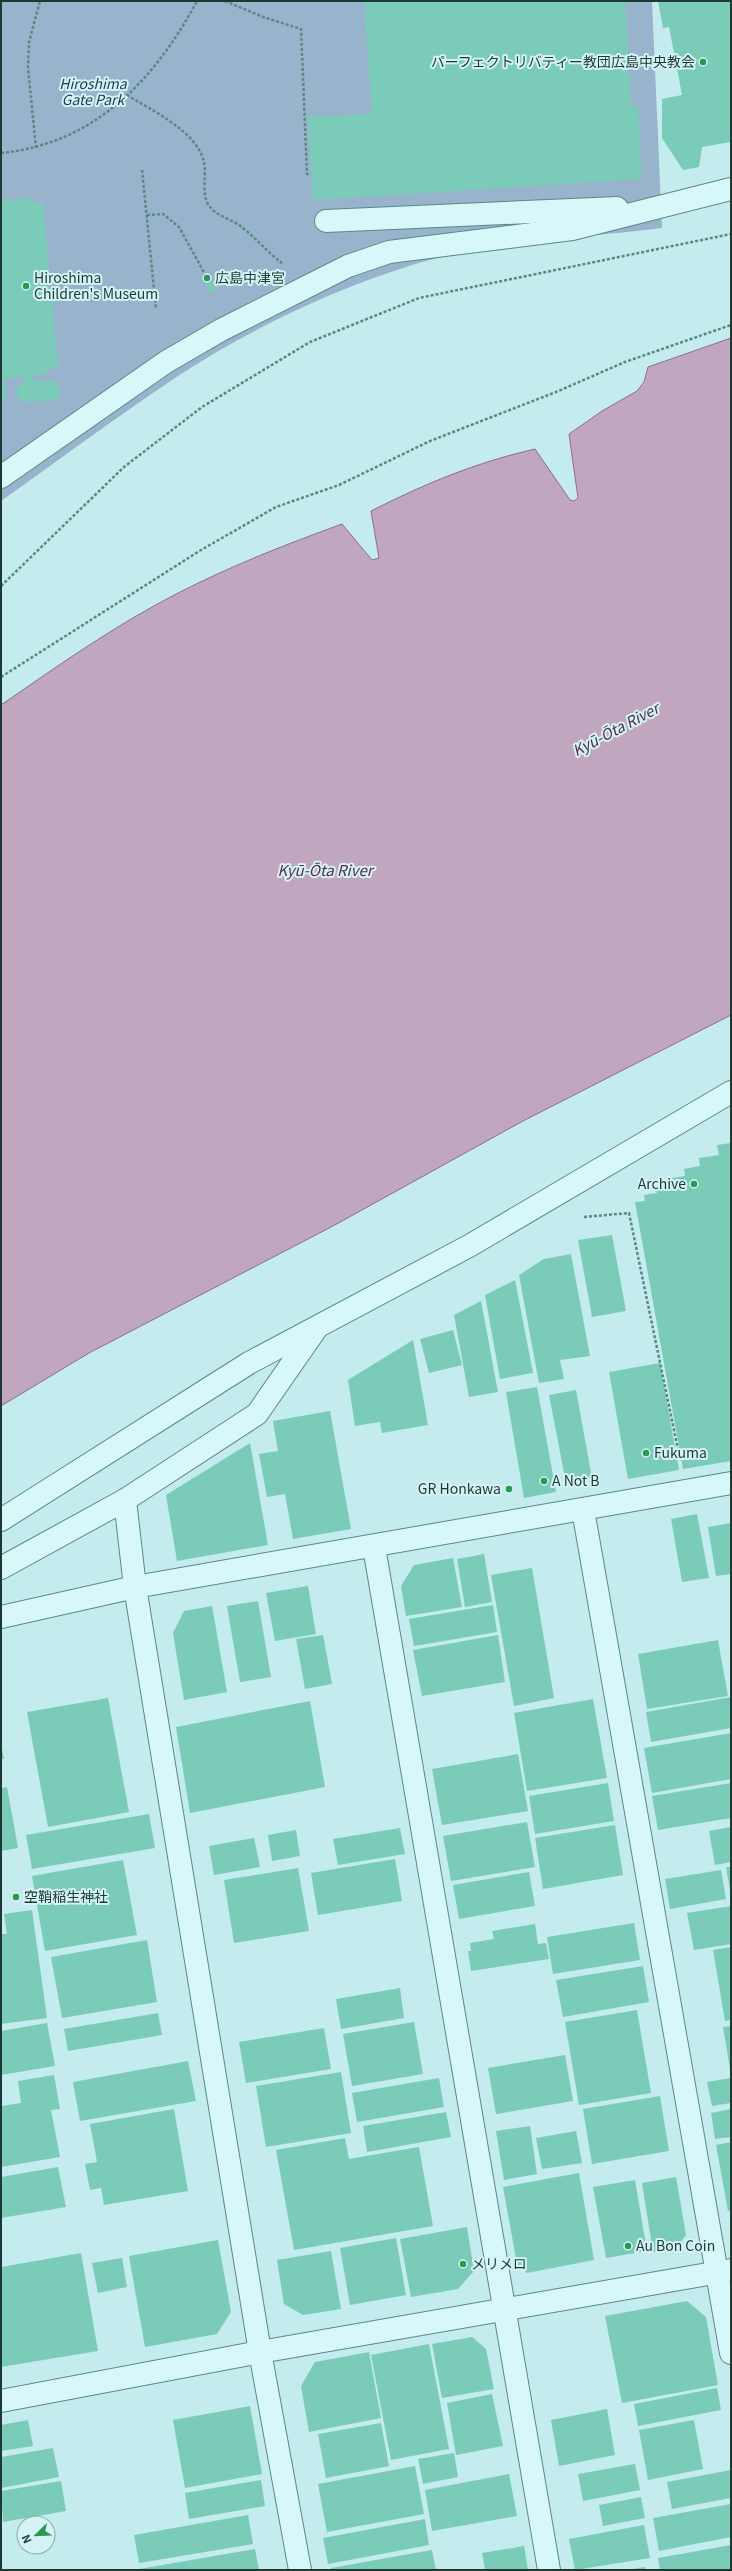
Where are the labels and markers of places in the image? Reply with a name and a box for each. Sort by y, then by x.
place label: パーフェクトリバティー教団広島中央教会 [431,51,695,71]
marker: パーフェクトリバティー教団広島中央教会 [698,57,708,67]
place label: Hiroshima Children's Museum [34,267,158,303]
place label: 広島中津宮 [215,267,285,287]
marker: 広島中津宮 [202,273,212,283]
marker: Hiroshima Children's Museum [21,281,31,291]
place label: Archive [638,1173,686,1193]
marker: Archive [689,1179,699,1189]
place label: Fukuma [654,1442,707,1462]
marker: Fukuma [641,1448,651,1458]
place label: A Not B [552,1470,600,1490]
marker: A Not B [539,1476,549,1486]
place label: GR Honkawa [418,1478,501,1498]
marker: GR Honkawa [504,1484,514,1494]
place label: 空鞘稲生神社 [24,1886,108,1906]
marker: 空鞘稲生神社 [11,1892,21,1902]
place label: Au Bon Coin [636,2235,715,2255]
marker: Au Bon Coin [623,2241,633,2251]
place label: メリメロ [471,2253,527,2273]
marker: メリメロ [458,2259,468,2269]

